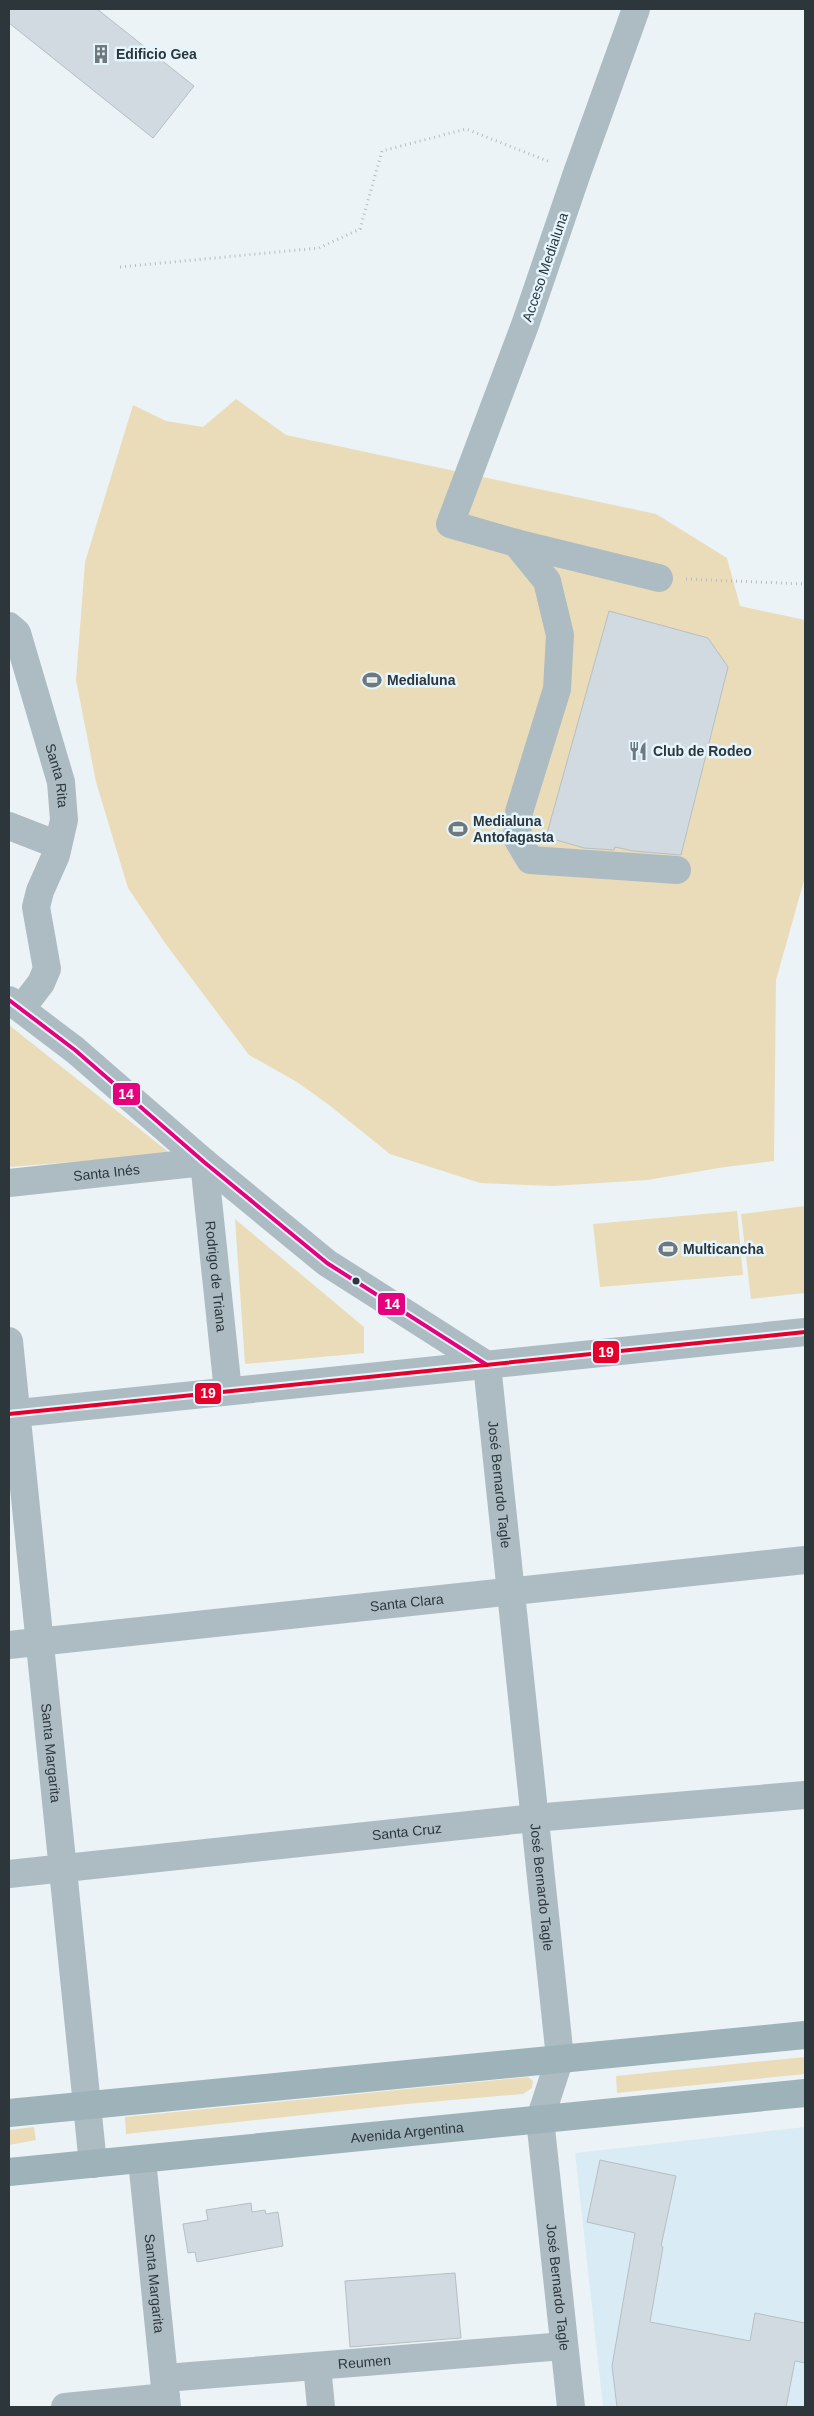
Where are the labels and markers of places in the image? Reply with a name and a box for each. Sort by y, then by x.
building icon: Edificio Gea [90,43,112,65]
place label: Edificio Gea [116,46,197,62]
sports icon: Medialuna [361,669,383,691]
place label: Medialuna [387,672,456,688]
restaurant icon: Club de Rodeo [627,740,649,762]
place label: Club de Rodeo [653,743,752,759]
place label: Medialuna Antofagasta [473,813,554,845]
sports icon: Medialuna Antofagasta [447,818,469,840]
sports icon: Multicancha [657,1238,679,1260]
place label: Multicancha [683,1241,764,1257]
unlabelled marker [351,1276,361,1286]

